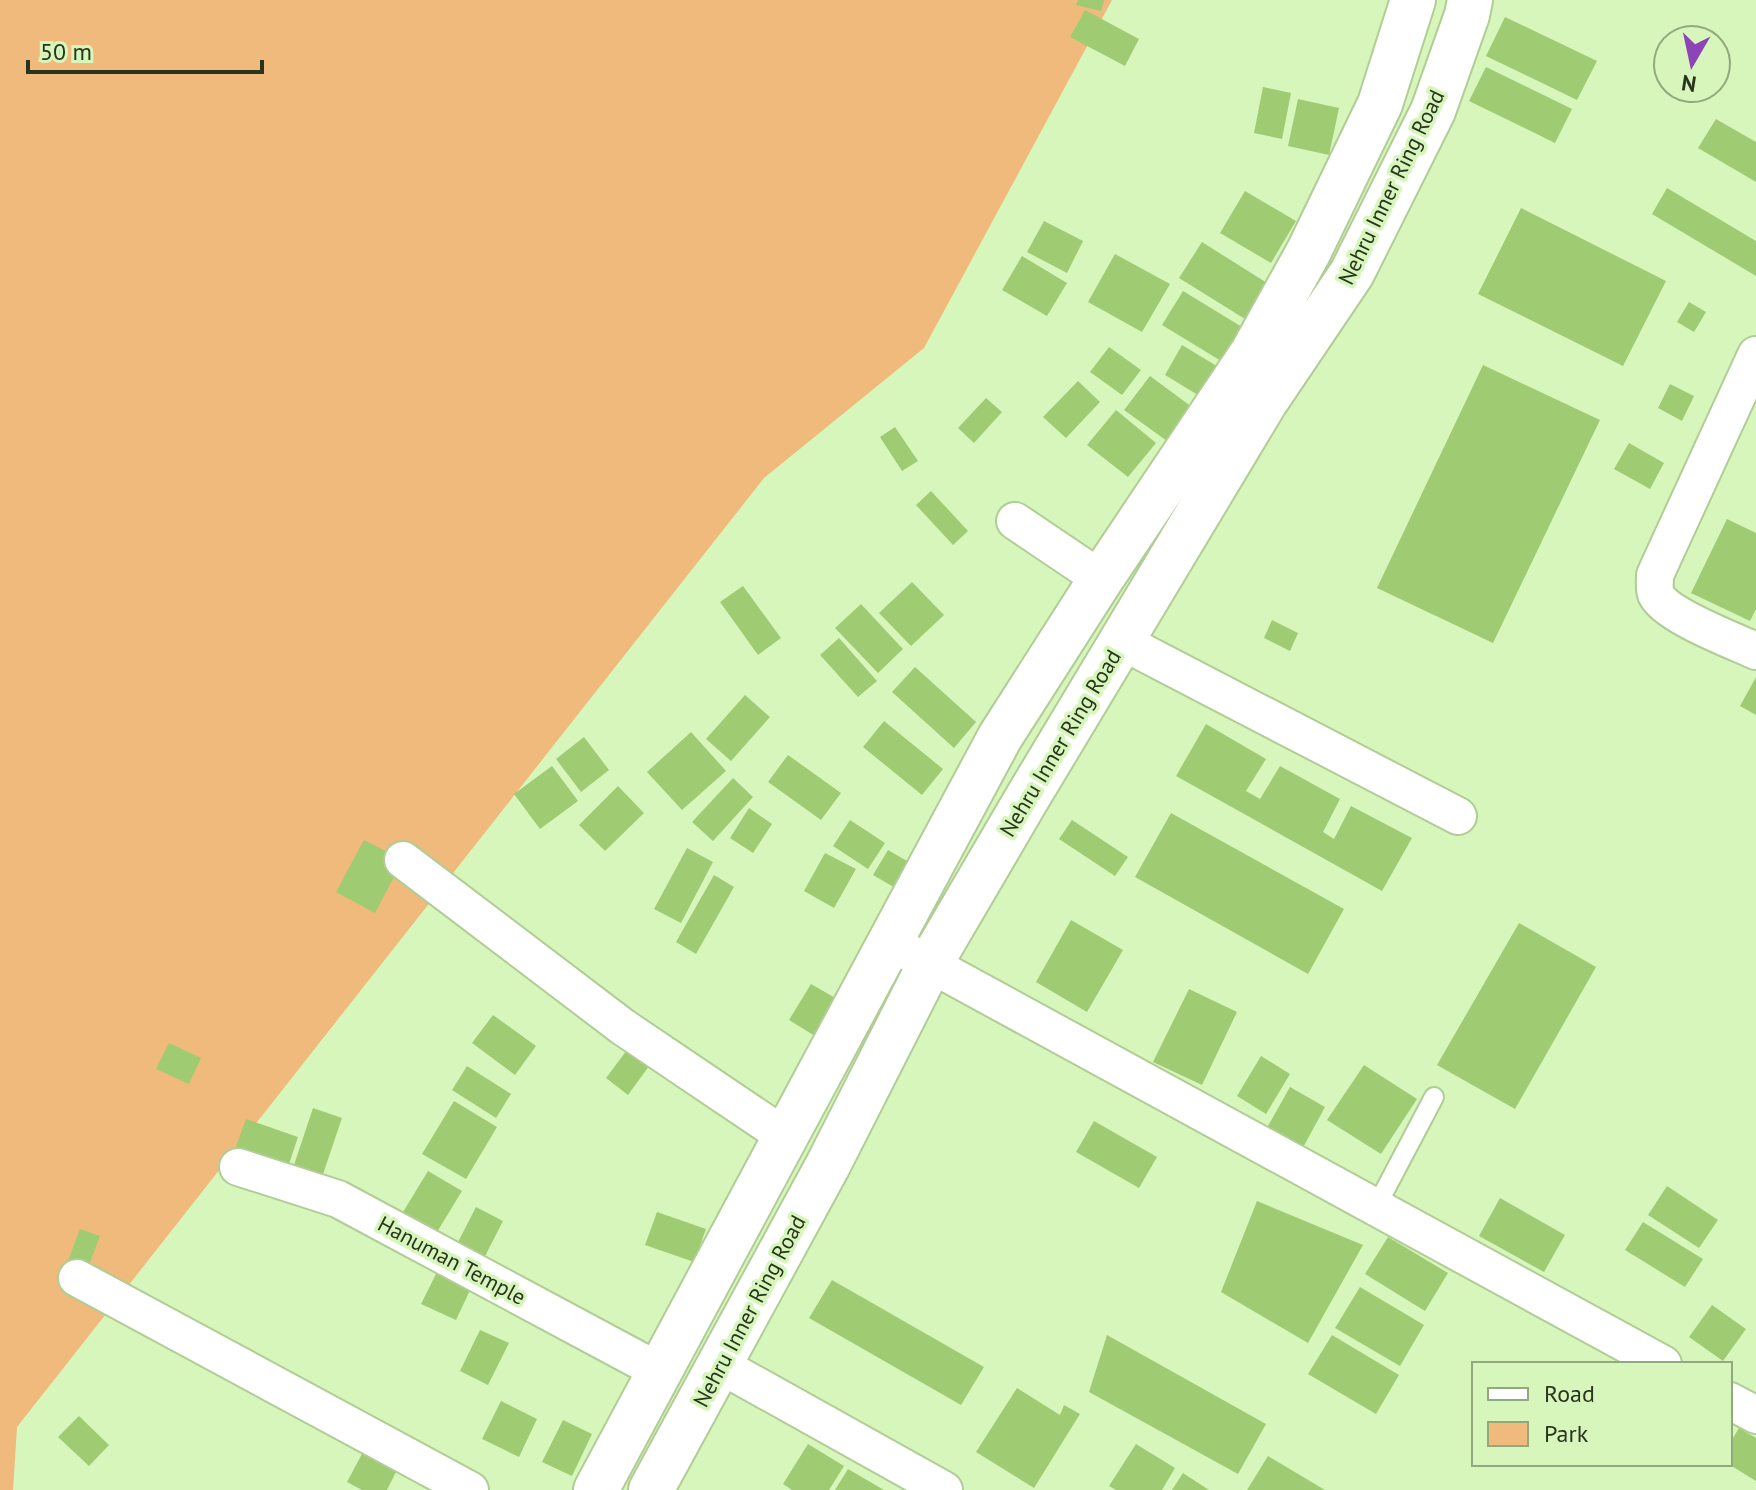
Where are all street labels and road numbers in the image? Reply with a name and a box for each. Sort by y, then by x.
street label: Nehru Inner Ring Road [1332,85,1450,289]
street label: Nehru Inner Ring Road [993,644,1127,842]
street label: Hanuman Temple [373,1209,531,1311]
street label: Nehru Inner Ring Road [687,1210,811,1412]

